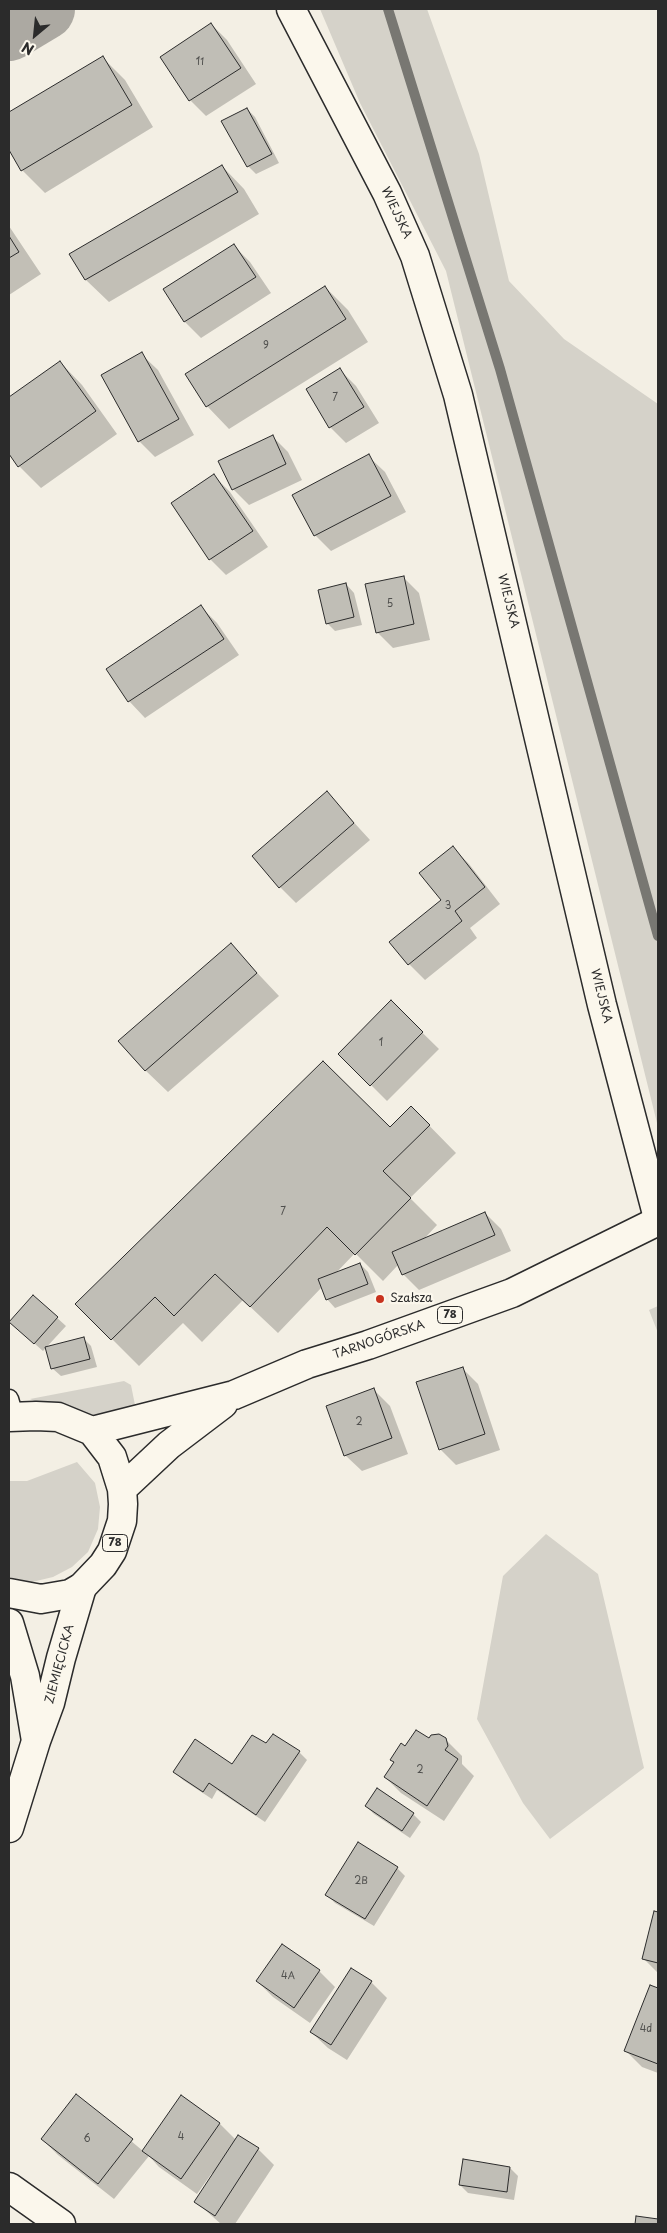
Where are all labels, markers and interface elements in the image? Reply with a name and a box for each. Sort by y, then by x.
north arrow [10,10,60,60]
text: N [18,37,38,61]
house number: 11 [196,56,204,68]
street label: WIEJSKA [378,185,414,241]
house number: 9 [263,340,269,352]
house number: 7 [332,392,338,404]
street label: WIEJSKA [494,572,522,630]
house number: 5 [387,598,393,610]
house number: 3 [445,900,451,912]
street label: WIEJSKA [587,967,615,1025]
house number: 1 [379,1037,383,1049]
house number: 7 [280,1206,286,1218]
place label: Szałsza [390,1292,433,1306]
marker: Szałsza [374,1293,386,1305]
road number: 78 [438,1306,462,1324]
street label: TARNOGÓRSKA [331,1318,427,1362]
house number: 2 [355,1416,363,1428]
road number: 78 [102,1535,128,1552]
street label: ZIEMIĘCICKA [43,1623,77,1705]
house number: 2 [416,1764,424,1776]
house number: 2B [354,1875,368,1887]
house number: 4A [281,1970,295,1982]
house number: 4d [640,2023,652,2035]
house number: 4 [178,2131,184,2143]
house number: 6 [83,2133,91,2145]

